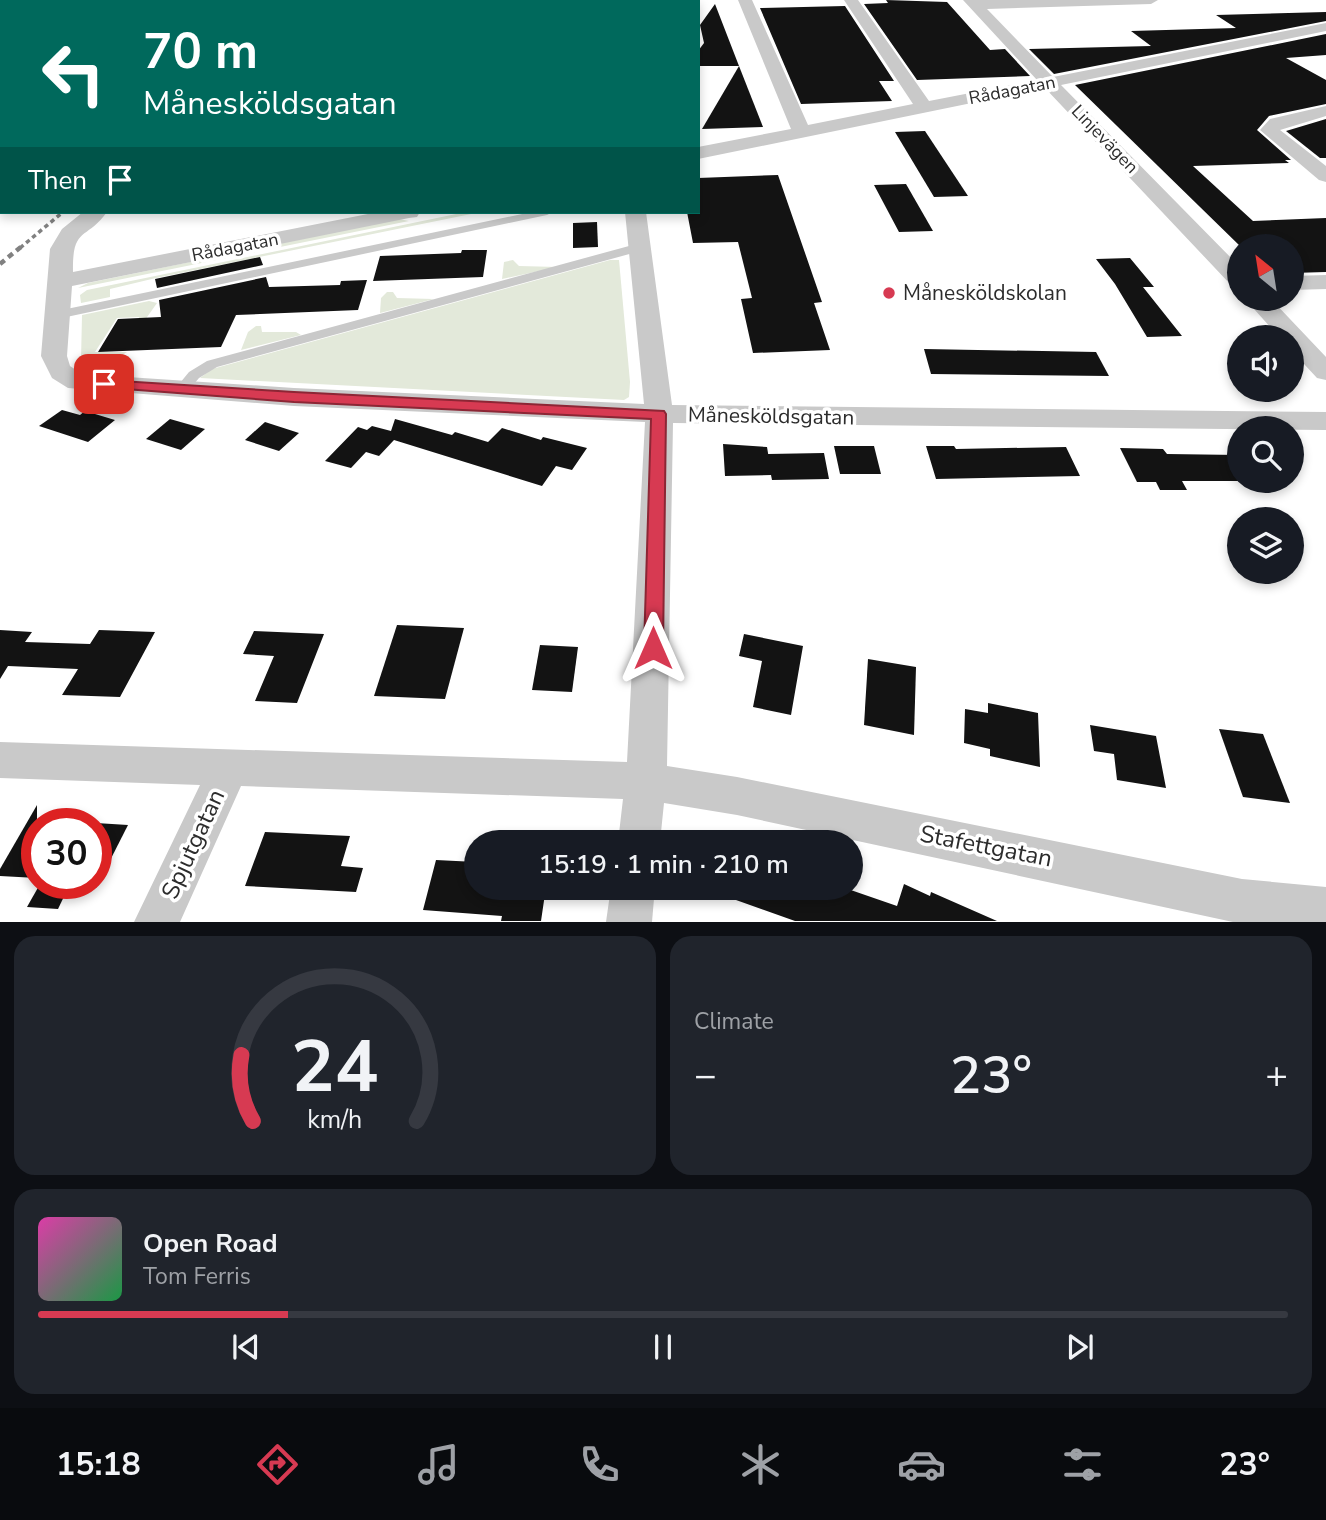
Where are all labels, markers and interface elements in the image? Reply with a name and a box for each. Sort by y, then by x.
text: 70 m [143,18,258,85]
icon: left [28,28,119,119]
street label: Rådagatan [967,70,1057,110]
text: Månesköldsgatan [143,82,397,125]
street label: Linjevägen [1066,99,1144,179]
icon: arrive [101,161,139,199]
text: Then [28,163,87,198]
street label: Rådagatan [190,227,280,267]
north arrow [1227,234,1304,312]
map controls [1227,234,1304,584]
place label: Månesköldskolan [903,279,1067,307]
marker: Månesköldskolan [881,285,897,301]
button: sound [1227,325,1304,402]
pin [74,354,134,414]
icon: arrive [85,365,123,403]
street label: Månesköldsgatan [688,401,854,431]
button: search [1227,416,1304,493]
button: layers [1227,507,1304,584]
position arrow [616,611,690,685]
street label: Spjutgatan [154,784,232,904]
speed limit sign: 30 [21,808,112,899]
street label: Stafettgatan [917,817,1055,875]
text: 15:19 · 1 min · 210 m [538,847,789,882]
text: Climate [694,1006,774,1037]
text: 24 [291,1018,379,1118]
text: 23° [950,1040,1032,1111]
text: − [694,1050,717,1101]
text: + [1265,1050,1288,1101]
text: km/h [307,1103,363,1137]
text: Open Road [143,1226,278,1261]
text: Tom Ferris [143,1261,251,1292]
icon: previous [227,1328,265,1366]
icon: pause [644,1328,682,1366]
icon: next [1061,1328,1099,1366]
icon: directions [253,1440,302,1489]
icon: music [414,1440,463,1489]
icon: phone [575,1440,624,1489]
icon: climate [736,1440,785,1489]
icon: car [897,1440,946,1489]
icon: filters [1058,1440,1107,1489]
text: 15:18 [56,1443,141,1486]
text: 23° [1219,1443,1270,1486]

